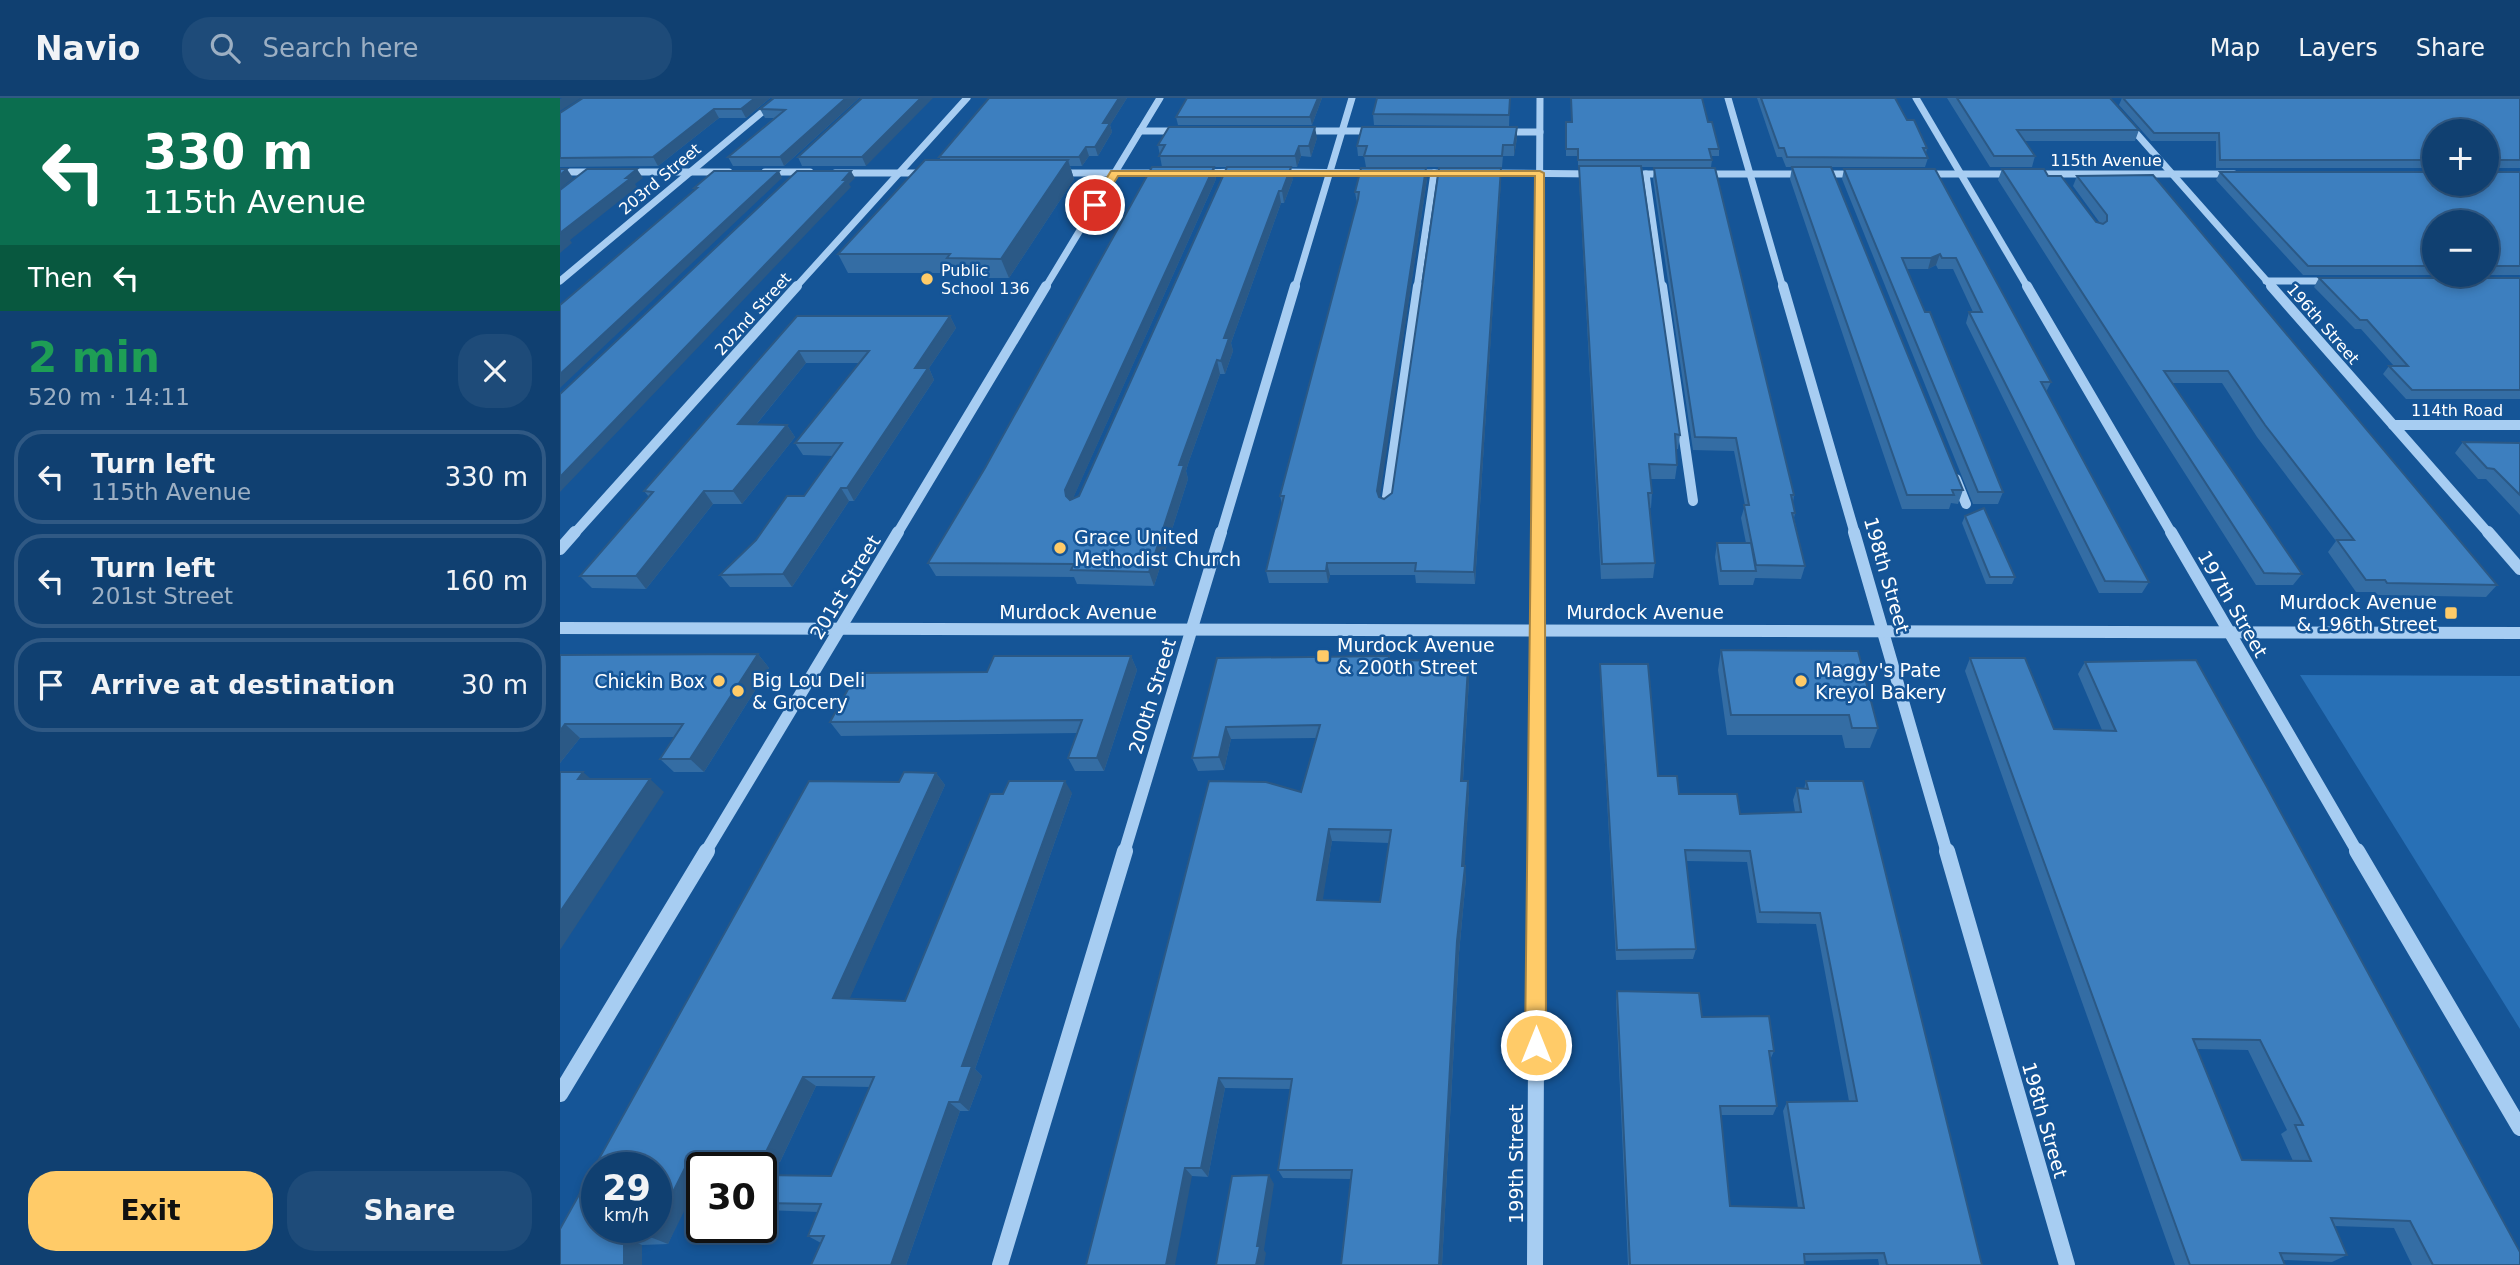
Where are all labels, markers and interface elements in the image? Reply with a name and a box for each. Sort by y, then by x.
search box [182,17,672,80]
text: Navio [35,29,140,68]
icon: search [206,29,244,67]
text: Search here [262,33,419,63]
text: Map [2210,34,2260,62]
text: Layers [2298,34,2378,62]
text: Share [2416,34,2485,62]
map controls [2422,119,2499,287]
button: + [2422,119,2499,196]
text: 330 m [143,124,313,181]
icon: left [28,126,119,217]
street label: 203rd Street [615,139,705,219]
street label: 115th Avenue [2050,151,2162,170]
pin [1065,175,1125,235]
text: 115th Avenue [143,183,366,221]
icon: arrive [1076,186,1114,224]
button: − [2422,210,2499,287]
icon: left [107,259,145,297]
place label: Public School 136 [941,261,1030,298]
text: Then [28,263,93,293]
street label: 202nd Street [711,269,795,359]
marker: Public School 136 [919,271,935,287]
street label: 196th Street [2283,280,2363,368]
text: 2 min [28,333,160,382]
button: close [458,334,532,408]
text: 520 m · 14:11 [28,384,190,410]
street label: 114th Road [2411,401,2503,420]
text: Turn left [91,449,215,479]
icon: left [32,458,70,496]
text: 330 m [445,462,528,492]
text: 115th Avenue [91,479,251,505]
street label: 198th Street [1860,515,1914,635]
place label: Grace United Methodist Church [1074,526,1241,570]
street label: 201st Street [805,531,885,643]
marker: Grace United Methodist Church [1052,540,1068,556]
street label: 197th Street [2194,547,2272,661]
text: Turn left [91,553,215,583]
icon: left [32,562,70,600]
text: 160 m [445,566,528,596]
text: 201st Street [91,583,233,609]
place label: Murdock Avenue & 196th Street [2279,591,2437,635]
street label: Murdock Avenue [999,601,1157,623]
street label: Murdock Avenue [1566,601,1724,623]
marker: Murdock Avenue & 196th Street [2443,605,2459,621]
place label: Murdock Avenue & 200th Street [1337,634,1495,678]
street label: 200th Street [1124,636,1180,756]
marker: Murdock Avenue & 200th Street [1315,648,1331,664]
place label: Maggy's Pate Kreyol Bakery [1815,659,1946,703]
icon: arrive [32,666,70,704]
place label: Big Lou Deli & Grocery [752,669,865,713]
text: Arrive at destination [91,670,395,700]
text: 30 m [461,670,528,700]
place label: Chickin Box [594,670,705,692]
marker: Chickin Box [711,673,727,689]
marker: Maggy's Pate Kreyol Bakery [1793,673,1809,689]
marker: Big Lou Deli & Grocery [730,683,746,699]
position arrow [1499,1008,1573,1082]
street label: 198th Street [2018,1060,2072,1180]
street label: 199th Street [1505,1104,1527,1224]
speed limit sign: 30 [686,1152,777,1243]
text: 29 [602,1168,651,1208]
button: Exit [28,1171,273,1251]
button: Share [287,1171,532,1251]
text: km/h [604,1204,649,1225]

